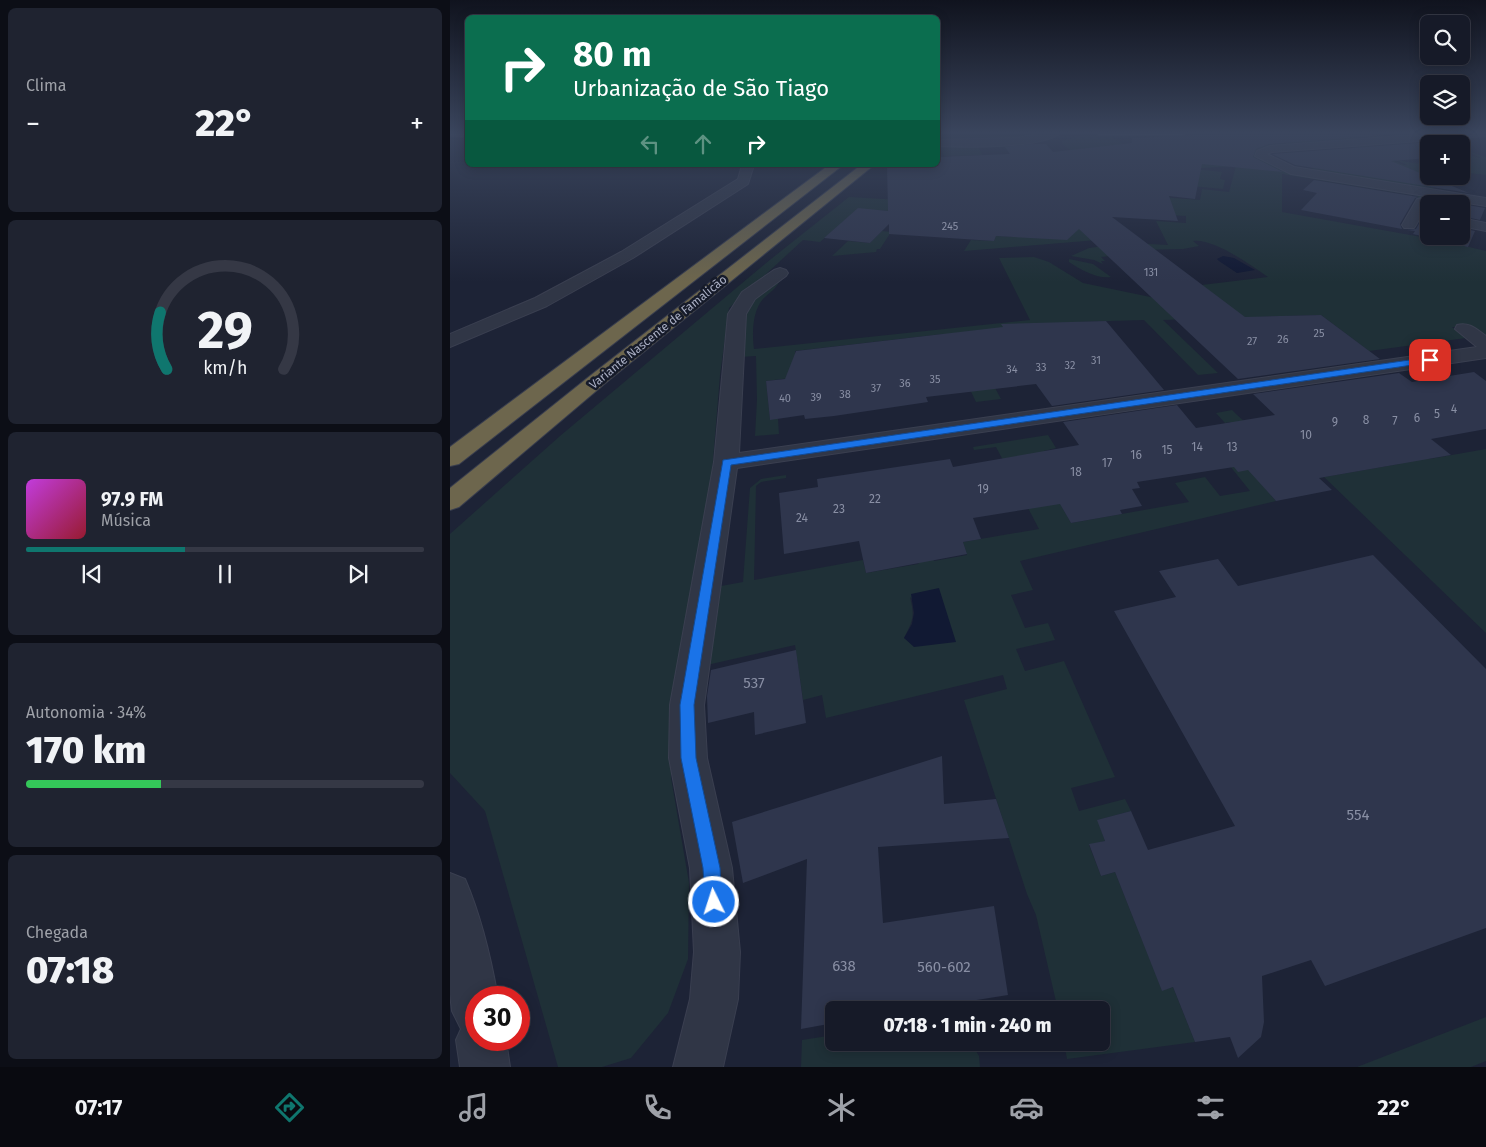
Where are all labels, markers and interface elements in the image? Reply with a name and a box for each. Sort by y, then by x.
map controls [1420,15,1470,245]
button: search [1420,15,1470,65]
text: 80 m [573,33,652,75]
icon: right [490,35,555,100]
text: Urbanização de São Tiago [573,75,829,102]
button: layers [1420,75,1470,125]
text: Clima [26,76,66,95]
text: 22° [195,100,255,146]
text: − [26,107,40,140]
text: + [410,107,424,140]
icon: left [636,130,664,158]
icon: ahead [689,130,717,158]
icon: right [742,130,770,158]
button: + [1420,135,1470,185]
button: − [1420,195,1470,245]
house number: 245 [942,220,959,233]
house number: 131 [1144,266,1158,279]
street label: Variante Nascente de Famalicão [586,272,730,392]
text: 29 [197,299,253,362]
house number: 25 [1314,327,1325,340]
house number: 26 [1277,333,1289,346]
house number: 27 [1247,335,1257,348]
pin [1409,339,1451,381]
icon: arrive [1416,346,1444,374]
house number: 31 [1091,354,1101,367]
text: km/h [203,357,247,379]
house number: 32 [1065,359,1075,372]
house number: 33 [1036,361,1046,374]
house number: 34 [1006,363,1018,376]
house number: 35 [930,373,941,386]
house number: 36 [899,377,911,390]
house number: 37 [871,382,881,395]
house number: 38 [839,388,851,401]
house number: 39 [810,391,822,404]
house number: 40 [779,392,791,405]
house number: 4 [1451,402,1458,416]
house number: 5 [1434,407,1440,421]
house number: 6 [1414,411,1420,425]
house number: 8 [1363,413,1370,427]
house number: 7 [1392,414,1398,428]
house number: 9 [1332,415,1338,429]
house number: 10 [1300,428,1312,442]
house number: 14 [1191,440,1203,454]
house number: 13 [1226,440,1238,454]
house number: 15 [1161,443,1173,457]
house number: 16 [1130,448,1142,462]
house number: 17 [1102,456,1112,470]
house number: 18 [1070,465,1082,479]
house number: 19 [977,482,989,496]
text: 97.9 FM [101,488,163,511]
house number: 22 [869,492,881,506]
house number: 23 [833,502,845,516]
text: Música [101,511,151,530]
house number: 24 [796,511,809,525]
icon: previous [78,560,106,588]
icon: pause [211,560,239,588]
icon: next [344,560,372,588]
house number: 537 [743,674,765,692]
text: Autonomia · 34% [26,703,146,722]
text: 170 km [26,727,146,773]
house number: 554 [1347,806,1369,824]
position arrow [687,875,739,927]
text: Chegada [26,923,88,942]
text: 07:18 [26,947,114,993]
house number: 638 [832,957,856,975]
house number: 560-602 [917,958,971,976]
speed limit sign: 30 [465,986,530,1051]
text: 07:18 · 1 min · 240 m [883,1014,1052,1037]
icon: directions [272,1090,307,1125]
icon: music [456,1090,491,1125]
icon: phone [640,1090,675,1125]
icon: climate [824,1090,859,1125]
icon: car [1009,1090,1044,1125]
icon: filters [1193,1090,1228,1125]
text: 07:17 [75,1094,122,1121]
text: 22° [1377,1094,1411,1121]

